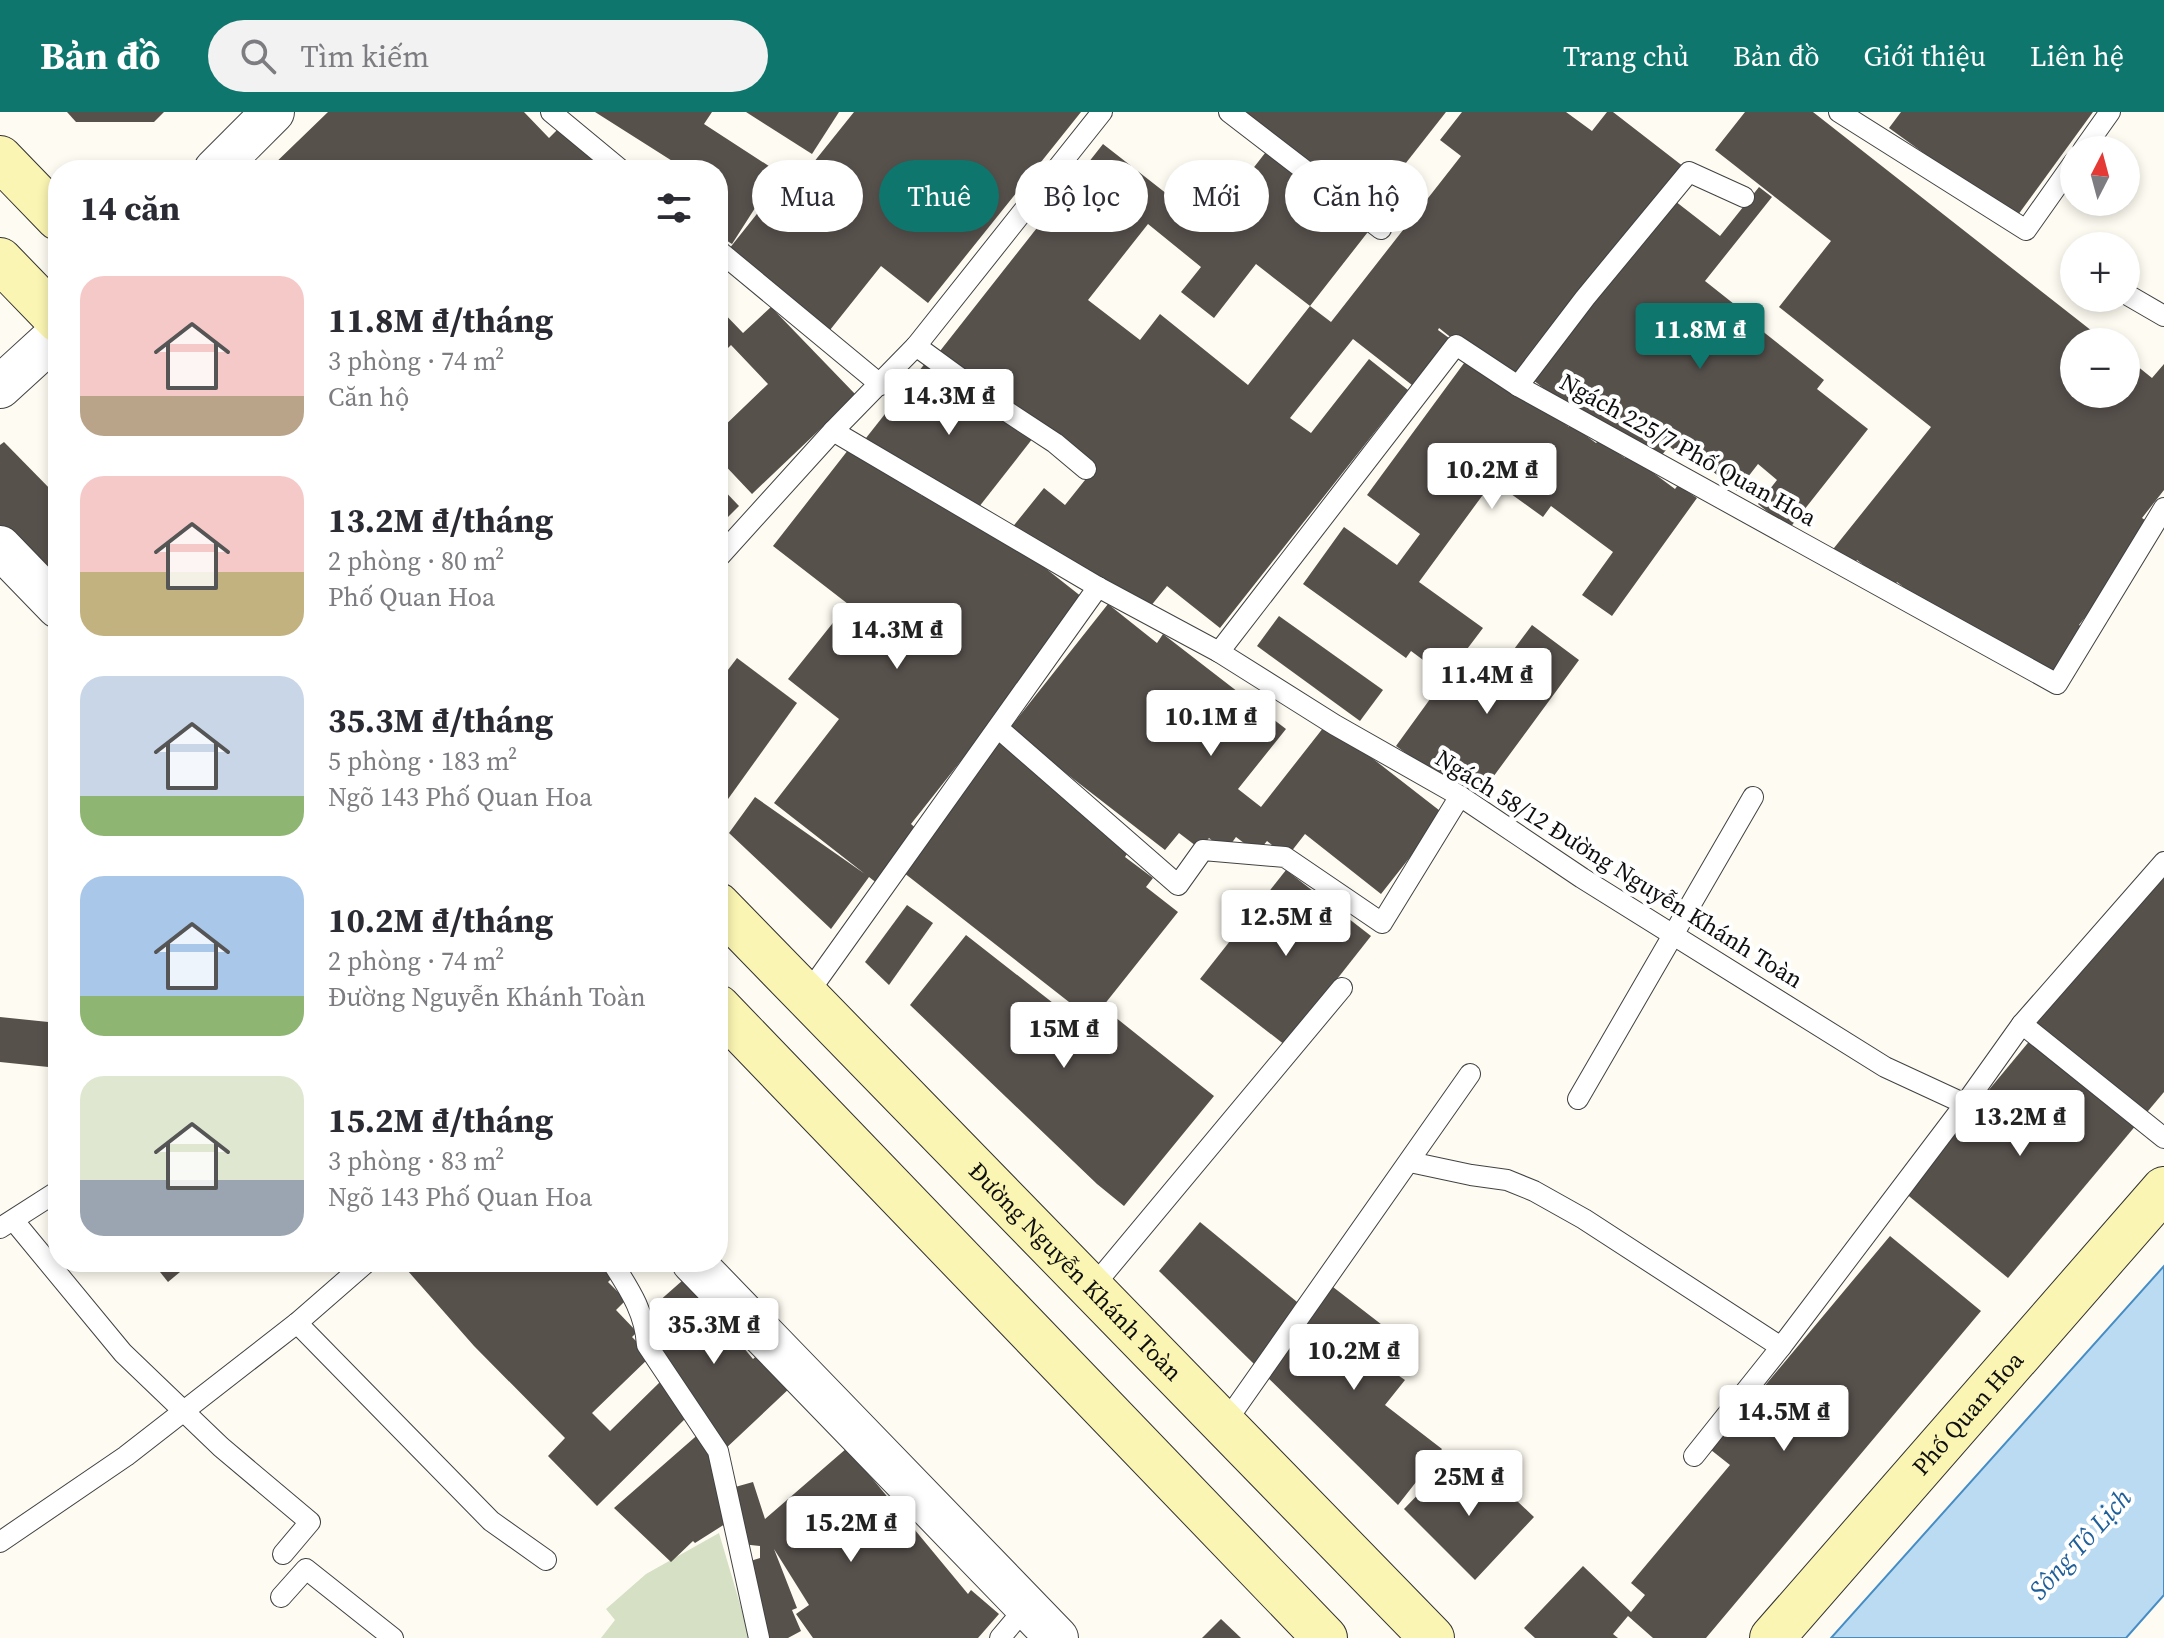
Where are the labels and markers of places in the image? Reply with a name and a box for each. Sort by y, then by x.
pin: 11.8M ₫ [1626,303,1774,371]
pin: 14.3M ₫ [875,369,1023,437]
pin: 10.2M ₫ [1418,443,1566,511]
pin: 14.3M ₫ [823,603,971,671]
pin: 11.4M ₫ [1413,648,1561,716]
pin: 10.1M ₫ [1137,690,1285,758]
pin: 12.5M ₫ [1212,890,1360,958]
pin: 15M ₫ [1008,1002,1120,1070]
pin: 13.2M ₫ [1946,1090,2094,1158]
pin: 35.3M ₫ [640,1298,788,1366]
pin: 10.2M ₫ [1280,1324,1428,1392]
pin: 14.5M ₫ [1710,1385,1858,1453]
pin: 25M ₫ [1413,1450,1525,1518]
pin: 15.2M ₫ [777,1496,925,1564]

